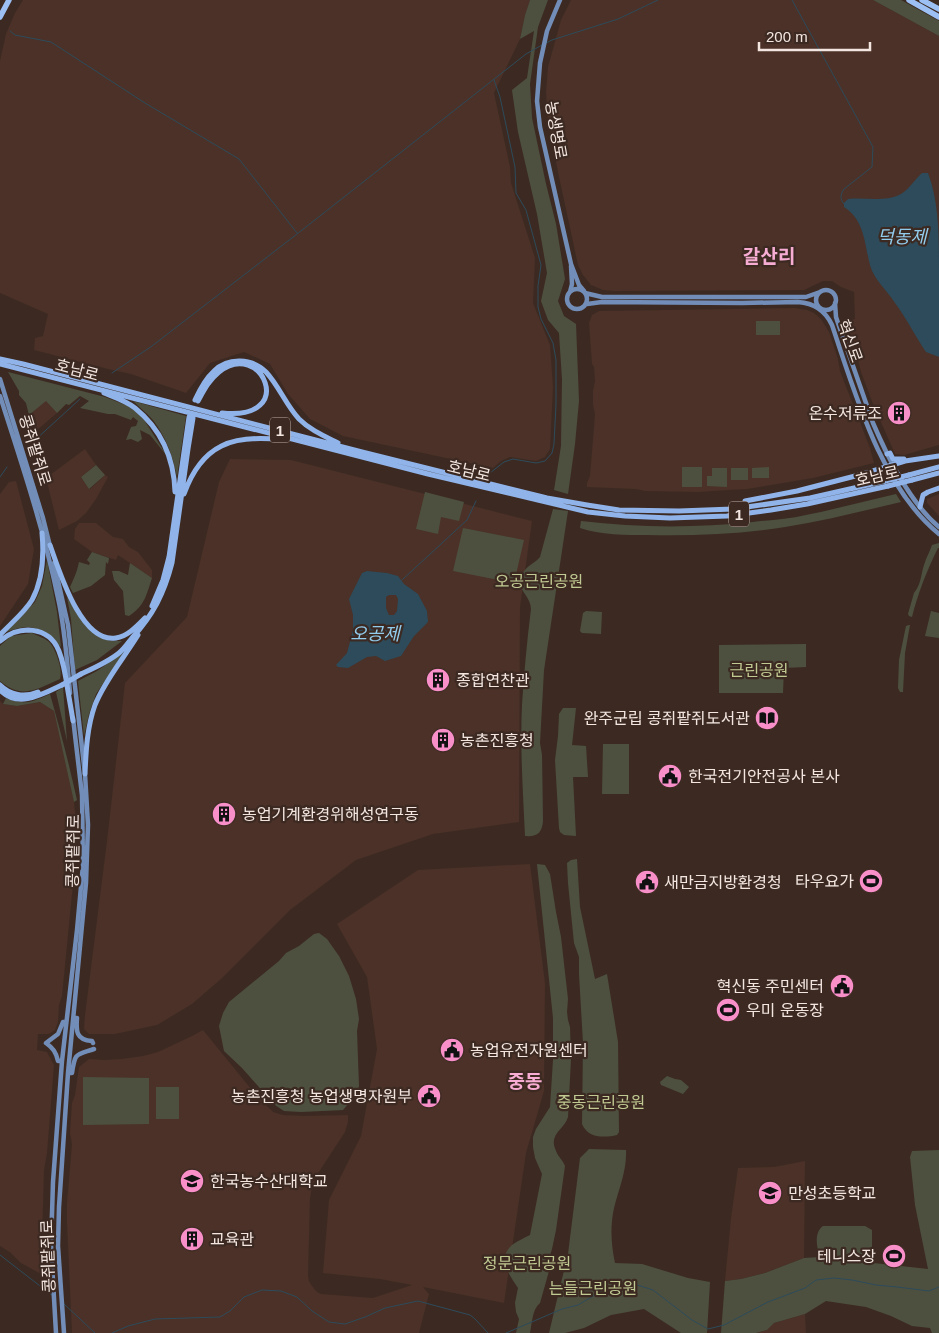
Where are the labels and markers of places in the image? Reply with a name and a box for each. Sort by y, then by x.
building icon: 온수저류조 [886,400,912,426]
place label: 온수저류조 [808,405,882,422]
building icon: 종합연찬관 [425,667,451,693]
place label: 종합연찬관 [456,672,530,689]
library icon: 완주군립 콩쥐팥쥐도서관 [754,705,780,731]
place label: 완주군립 콩쥐팥쥐도서관 [584,710,750,727]
building icon: 농촌진흥청 [430,727,456,753]
place label: 농촌진흥청 [460,732,534,749]
public building icon: 한국전기안전공사 본사 [657,763,683,789]
place label: 한국전기안전공사 본사 [688,768,840,785]
building icon: 농업기계환경위해성연구동 [211,801,237,827]
place label: 농업기계환경위해성연구동 [242,806,419,823]
sports icon: 타우요가 [858,868,884,894]
public building icon: 새만금지방환경청 [634,869,660,895]
place label: 타우요가 [795,873,854,890]
place label: 새만금지방환경청 [664,874,782,891]
public building icon: 혁신동 주민센터 [829,973,855,999]
place label: 혁신동 주민센터 [717,978,824,995]
sports icon: 우미 운동장 [715,997,741,1023]
place label: 우미 운동장 [746,1002,824,1019]
public building icon: 농업유전자원센터 [439,1037,465,1063]
place label: 농업유전자원센터 [470,1042,588,1059]
public building icon: 농촌진흥청 농업생명자원부 [416,1083,442,1109]
place label: 농촌진흥청 농업생명자원부 [231,1088,412,1105]
school or university icon: 한국농수산대학교 [179,1168,205,1194]
place label: 한국농수산대학교 [210,1173,328,1190]
school or university icon: 만성초등학교 [757,1180,783,1206]
place label: 만성초등학교 [788,1185,876,1202]
building icon: 교육관 [179,1226,205,1252]
place label: 교육관 [210,1231,254,1248]
sports icon: 테니스장 [881,1243,907,1269]
place label: 테니스장 [817,1248,876,1265]

